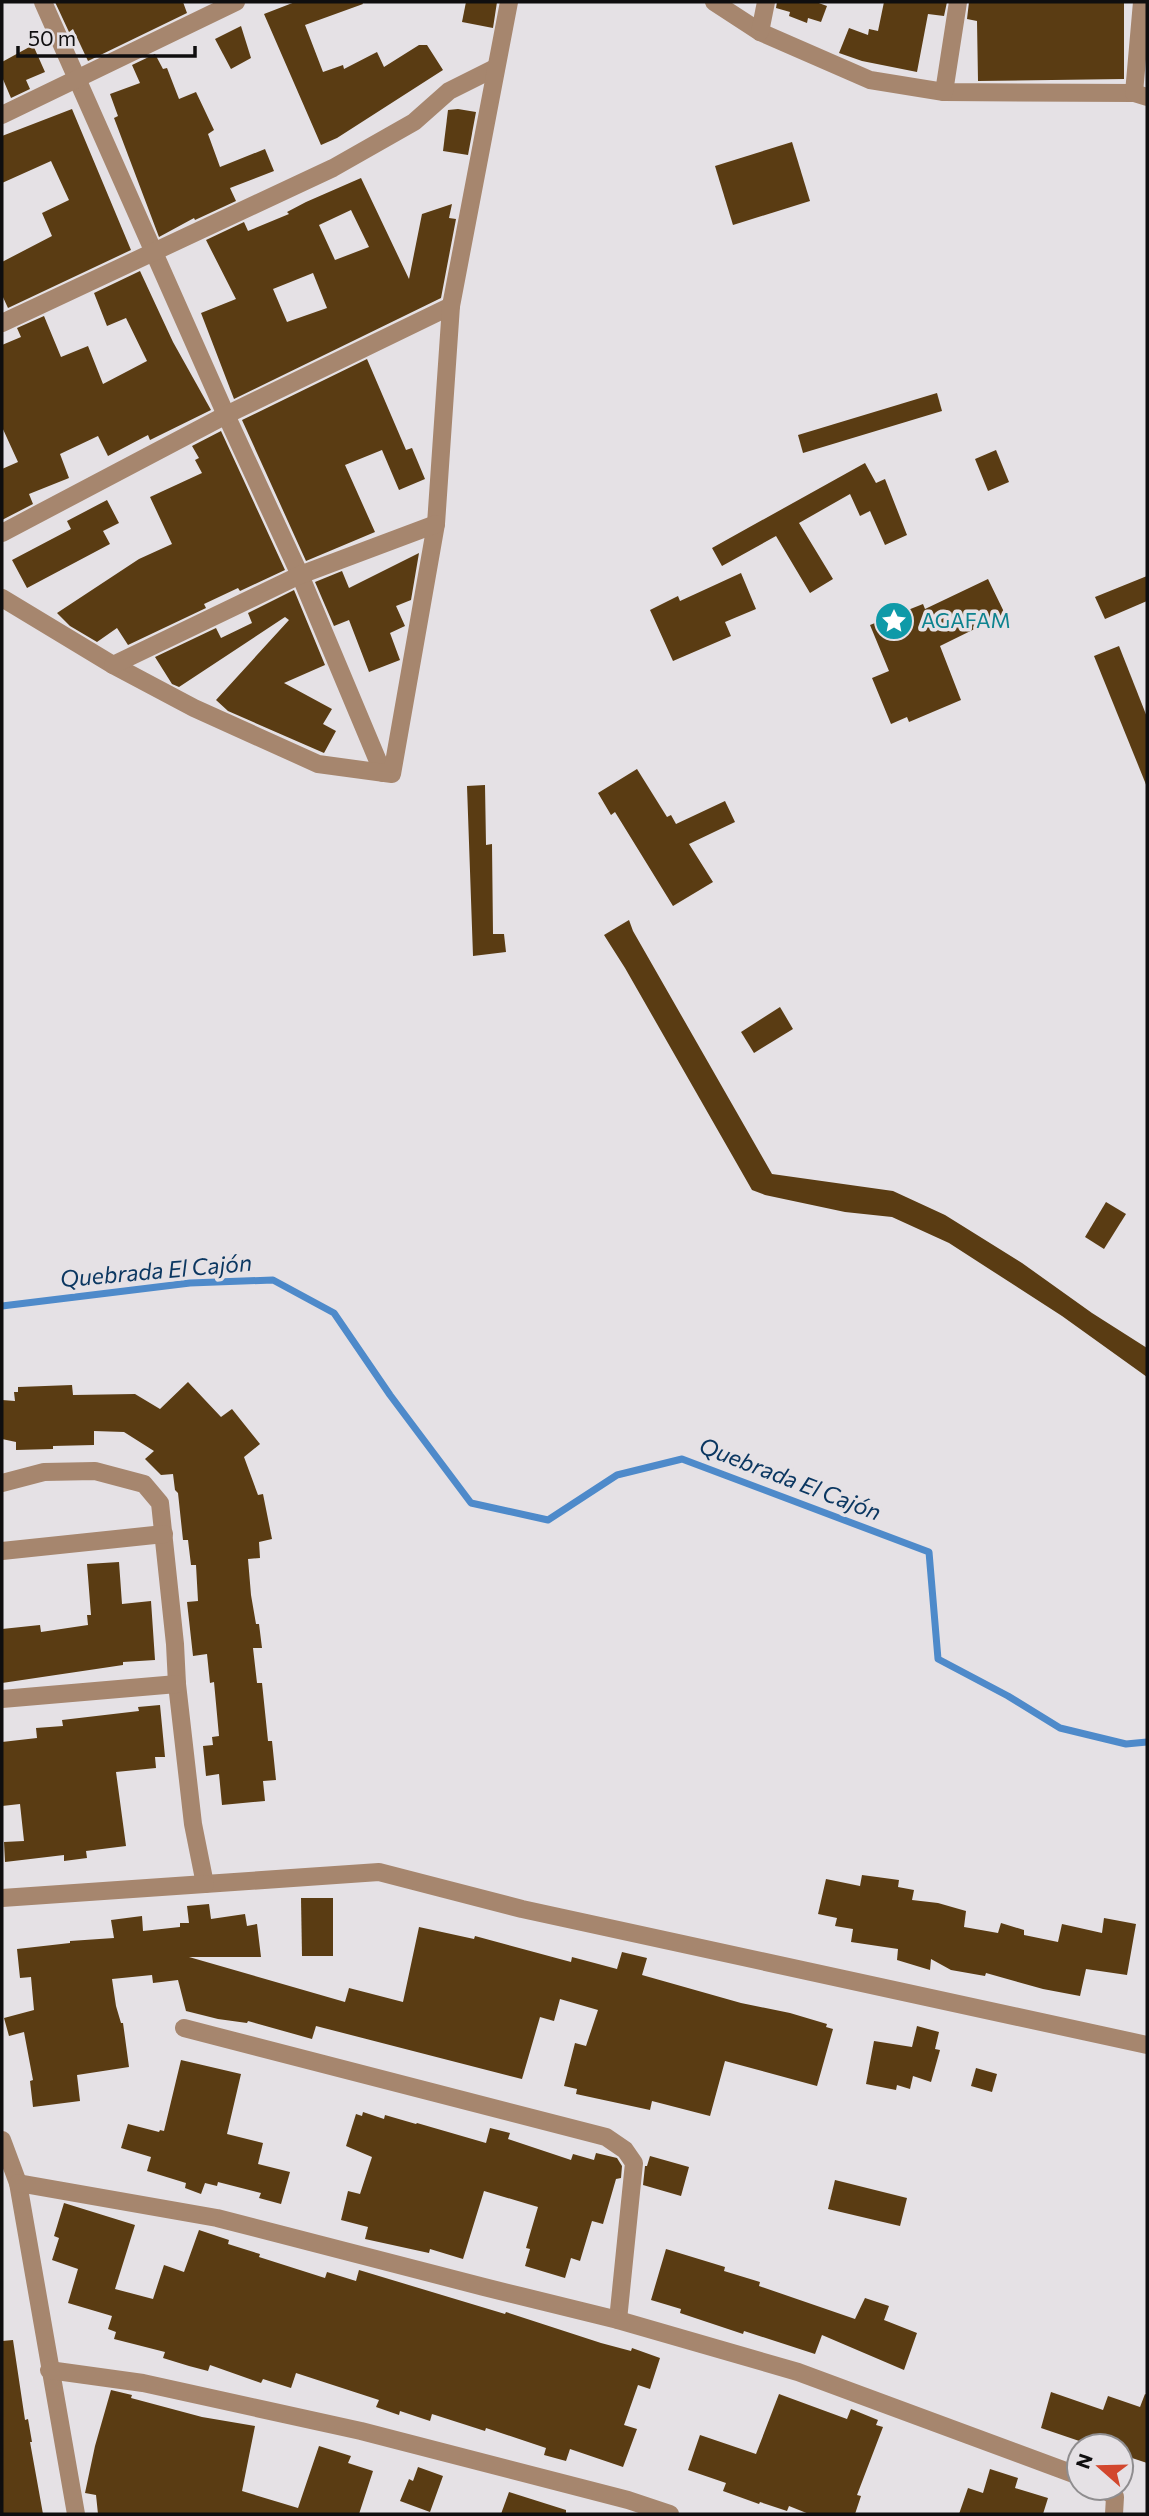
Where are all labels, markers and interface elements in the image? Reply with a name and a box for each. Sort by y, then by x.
scale bar [18,14,194,58]
text: 50 m [28,25,76,50]
place icon: AGAFAM [873,600,915,642]
place label: AGAFAM [921,607,1011,632]
water label: Quebrada El Cajón [59,1248,253,1292]
water label: Quebrada El Cajón [695,1430,885,1526]
north arrow [1065,2432,1135,2502]
text: N [1070,2450,1097,2472]

